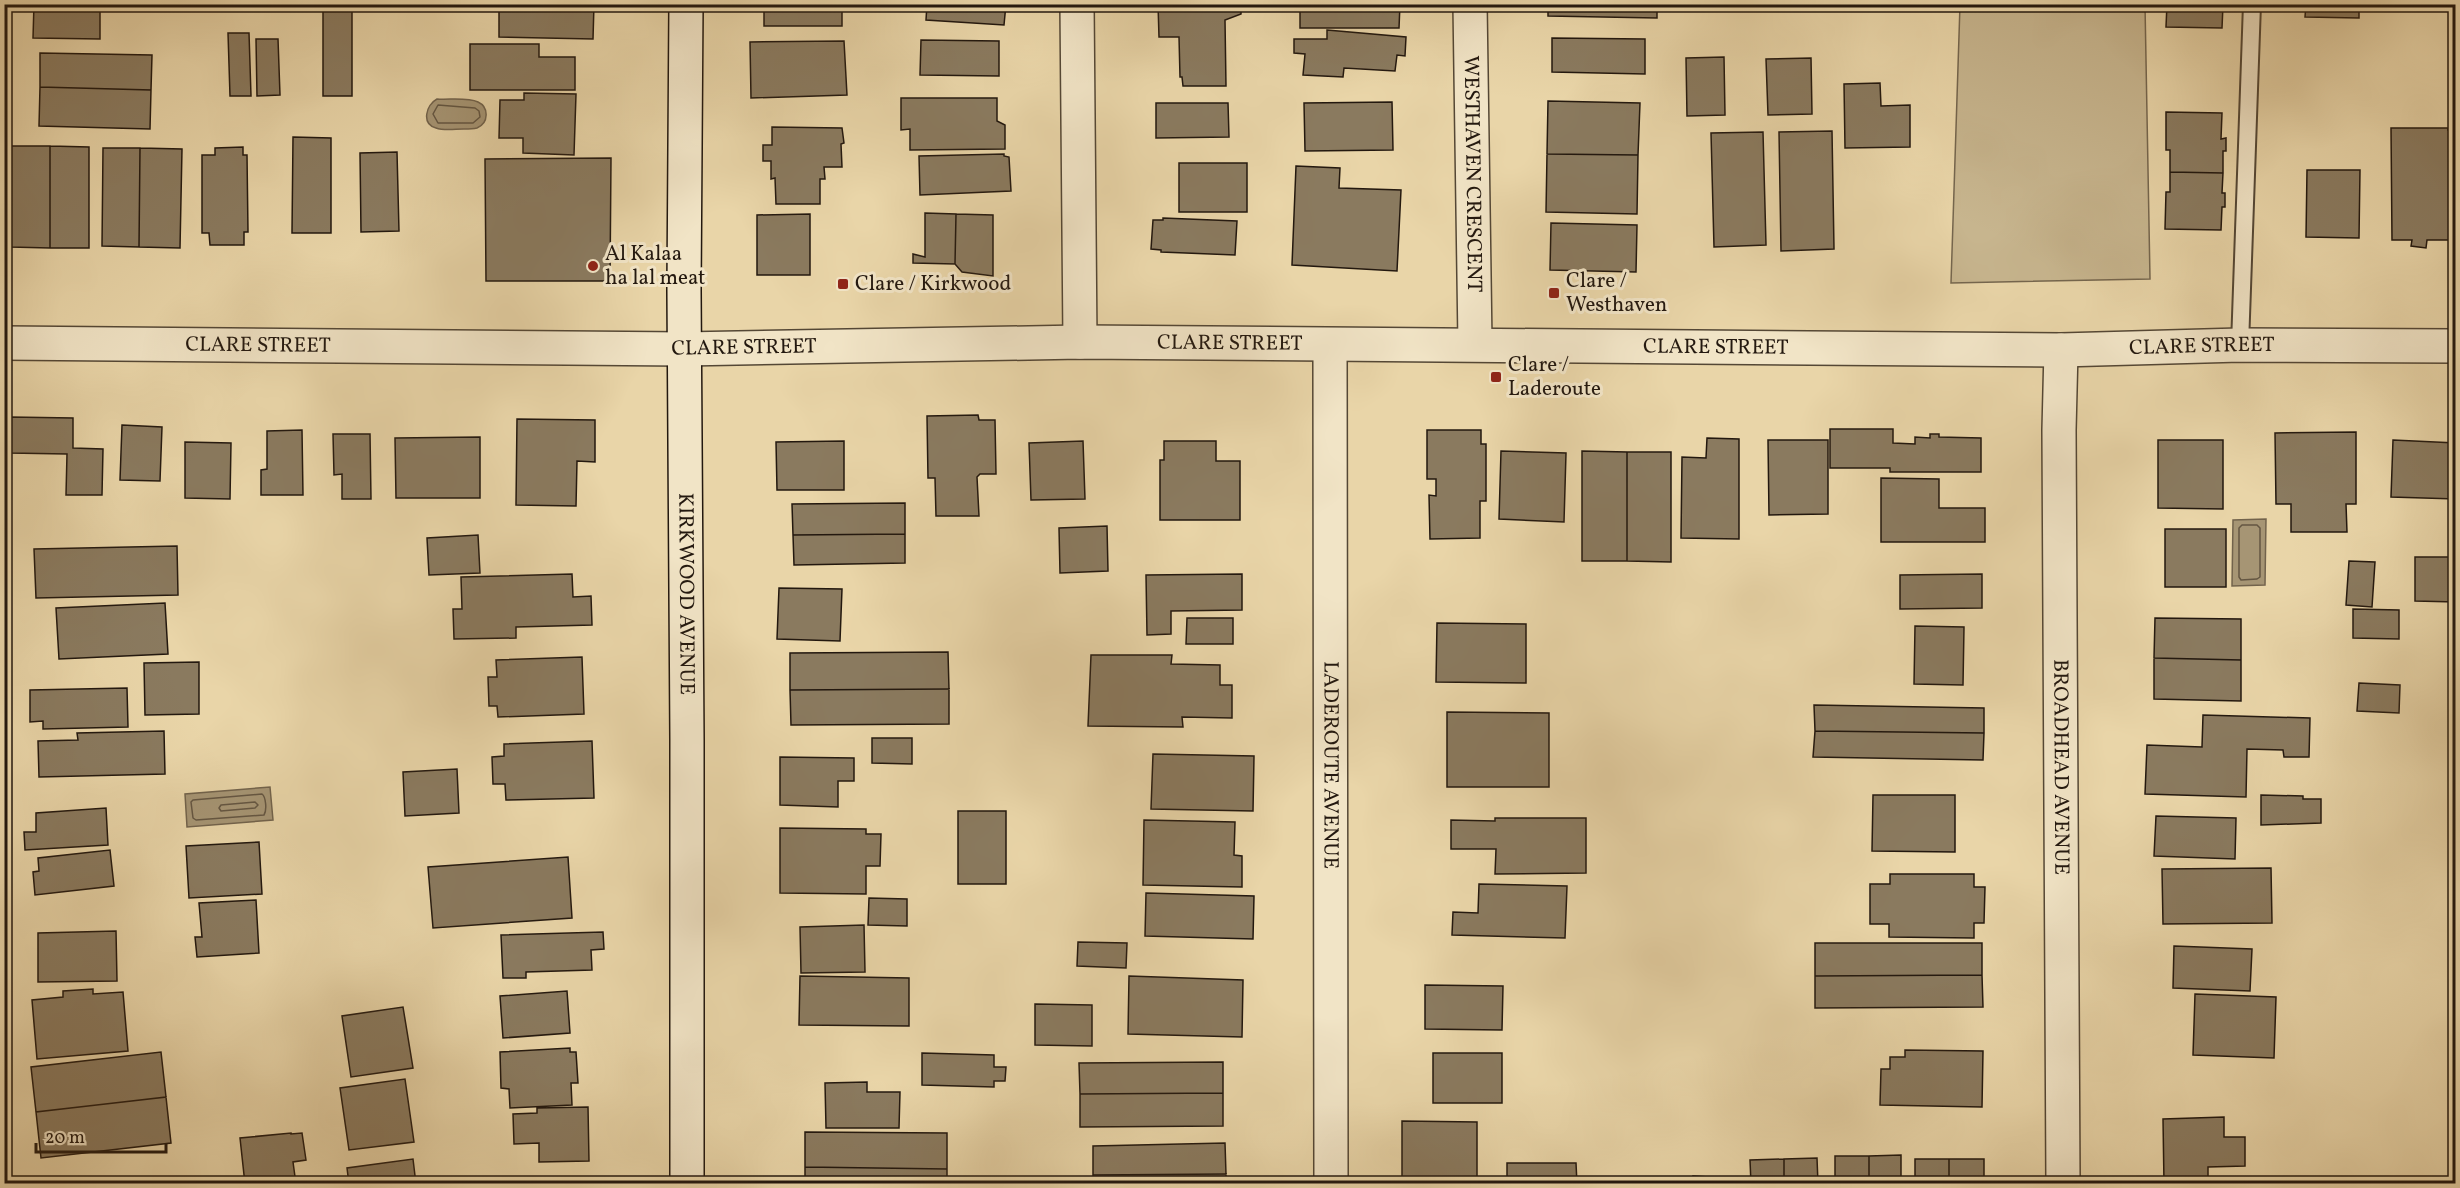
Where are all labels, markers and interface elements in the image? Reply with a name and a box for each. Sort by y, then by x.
street label: WESTHAVEN CRESCENT [1456,55,1489,293]
place label: Al Kalaa ha lal meat [605,240,705,293]
marker: Al Kalaa ha lal meat [586,259,600,273]
place label: Clare / Westhaven [1566,267,1667,320]
place label: Clare / Kirkwood [855,270,1011,299]
marker: Clare / Kirkwood [836,277,850,291]
marker: Clare / Westhaven [1547,286,1561,300]
street label: CLARE STREET [1157,328,1303,358]
street label: CLARE STREET [185,330,331,360]
street label: CLARE STREET [2129,330,2275,363]
street label: CLARE STREET [671,332,817,364]
street label: CLARE STREET [1643,332,1789,362]
place label: Clare / Laderoute [1508,351,1601,404]
marker: Clare / Laderoute [1489,370,1503,384]
street label: KIRKWOOD AVENUE [671,493,701,695]
street label: BROADHEAD AVENUE [2046,659,2076,875]
street label: LADEROUTE AVENUE [1316,661,1345,869]
scale bar [36,1116,166,1154]
text: 20 m [45,1126,85,1151]

